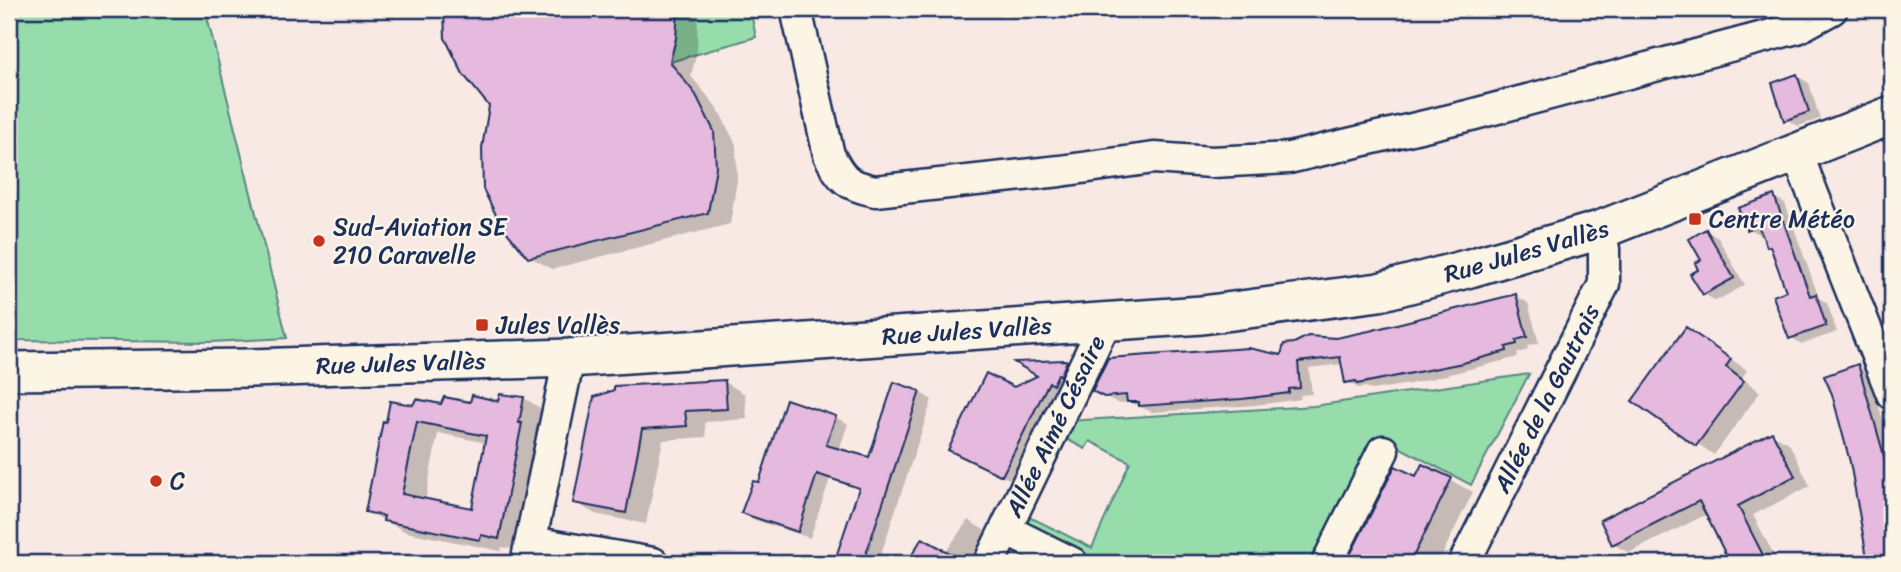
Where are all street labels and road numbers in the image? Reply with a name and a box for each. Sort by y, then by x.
street label: Rue Jules Vallès [1439,207,1615,295]
street label: Allée de la Gautrais [1481,296,1612,501]
street label: Rue Jules Vallès [881,304,1053,358]
street label: Allée Aimé Césaire [993,327,1117,525]
street label: Rue Jules Vallès [315,340,487,387]

